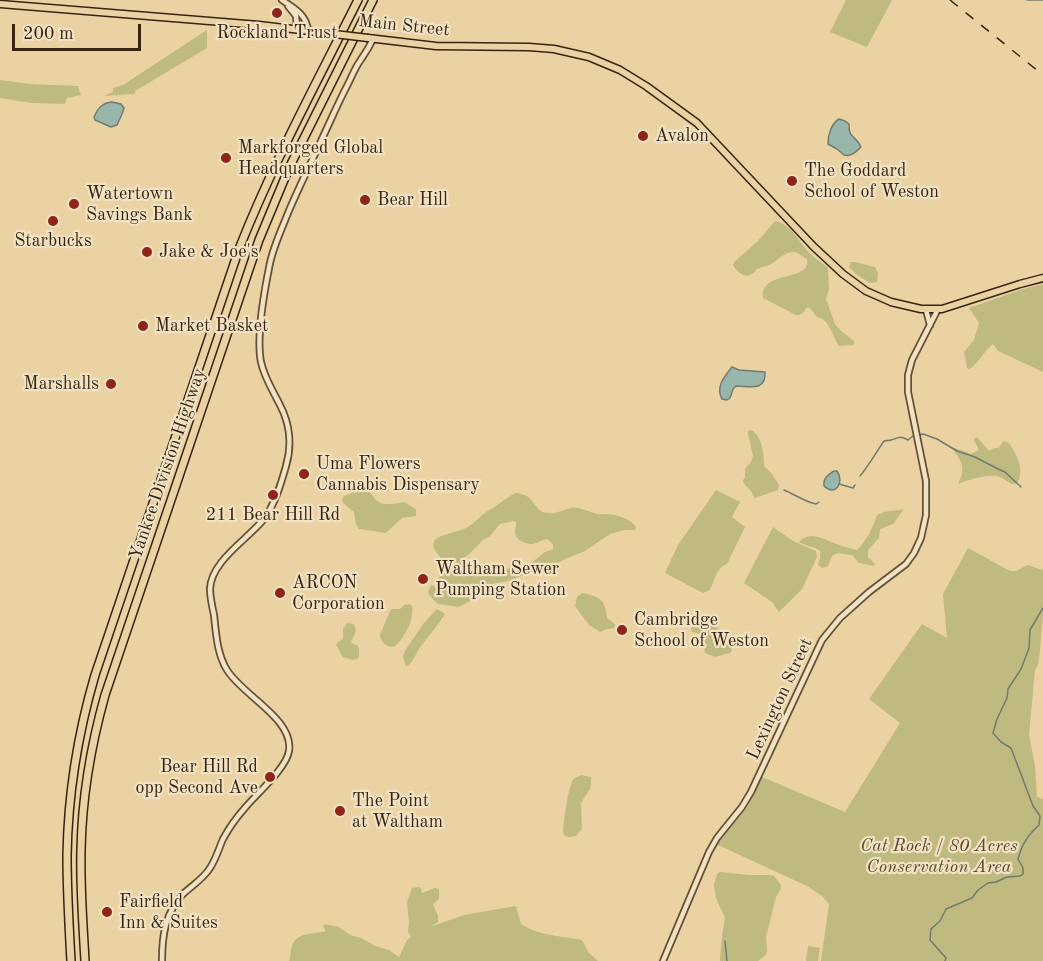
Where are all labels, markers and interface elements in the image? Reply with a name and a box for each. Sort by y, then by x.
marker: Rockland Trust [270,6,284,20]
street label: Main Street [357,10,451,42]
scale bar [15,12,144,50]
place label: Rockland Trust [217,22,337,44]
text: 200 m [23,25,74,43]
place label: Avalon [655,125,709,147]
marker: Avalon [636,129,650,143]
place label: Markforged Global Headquarters [238,137,383,180]
marker: Markforged Global Headquarters [219,151,233,165]
place label: The Goddard School of Weston [804,160,939,202]
marker: The Goddard School of Weston [785,174,799,188]
place label: Watertown Savings Bank [86,183,193,226]
place label: Bear Hill [377,189,448,211]
marker: Bear Hill [358,193,372,207]
marker: Watertown Savings Bank [67,197,81,211]
marker: Starbucks [46,214,60,228]
place label: Starbucks [14,230,92,252]
place label: Jake & Joe's [159,241,259,263]
marker: Jake & Joe's [140,245,154,259]
place label: Market Basket [155,315,268,337]
marker: Market Basket [136,319,150,333]
street label: Yankee Division Highway [125,365,211,563]
place label: Marshalls [24,373,99,395]
marker: Marshalls [104,377,118,391]
place label: Uma Flowers Cannabis Dispensary [316,453,480,496]
marker: Uma Flowers Cannabis Dispensary [297,467,311,481]
marker: 211 Bear Hill Rd [266,488,280,502]
place label: 211 Bear Hill Rd [206,504,340,526]
place label: Waltham Sewer Pumping Station [435,558,566,600]
place label: ARCON Corporation [292,572,385,614]
marker: Waltham Sewer Pumping Station [416,572,430,586]
marker: ARCON Corporation [273,586,287,600]
place label: Cambridge School of Weston [634,609,769,652]
marker: Cambridge School of Weston [615,623,629,637]
street label: Lexington Street [742,635,818,763]
place label: Bear Hill Rd opp Second Ave [135,756,258,798]
marker: Bear Hill Rd opp Second Ave [263,770,277,784]
place label: The Point at Waltham [352,790,443,832]
marker: The Point at Waltham [333,804,347,818]
park label: Cat Rock / 80 Acres Conservation Area [860,835,1018,878]
place label: Fairfield Inn & Suites [119,891,218,934]
marker: Fairfield Inn & Suites [100,905,114,919]

